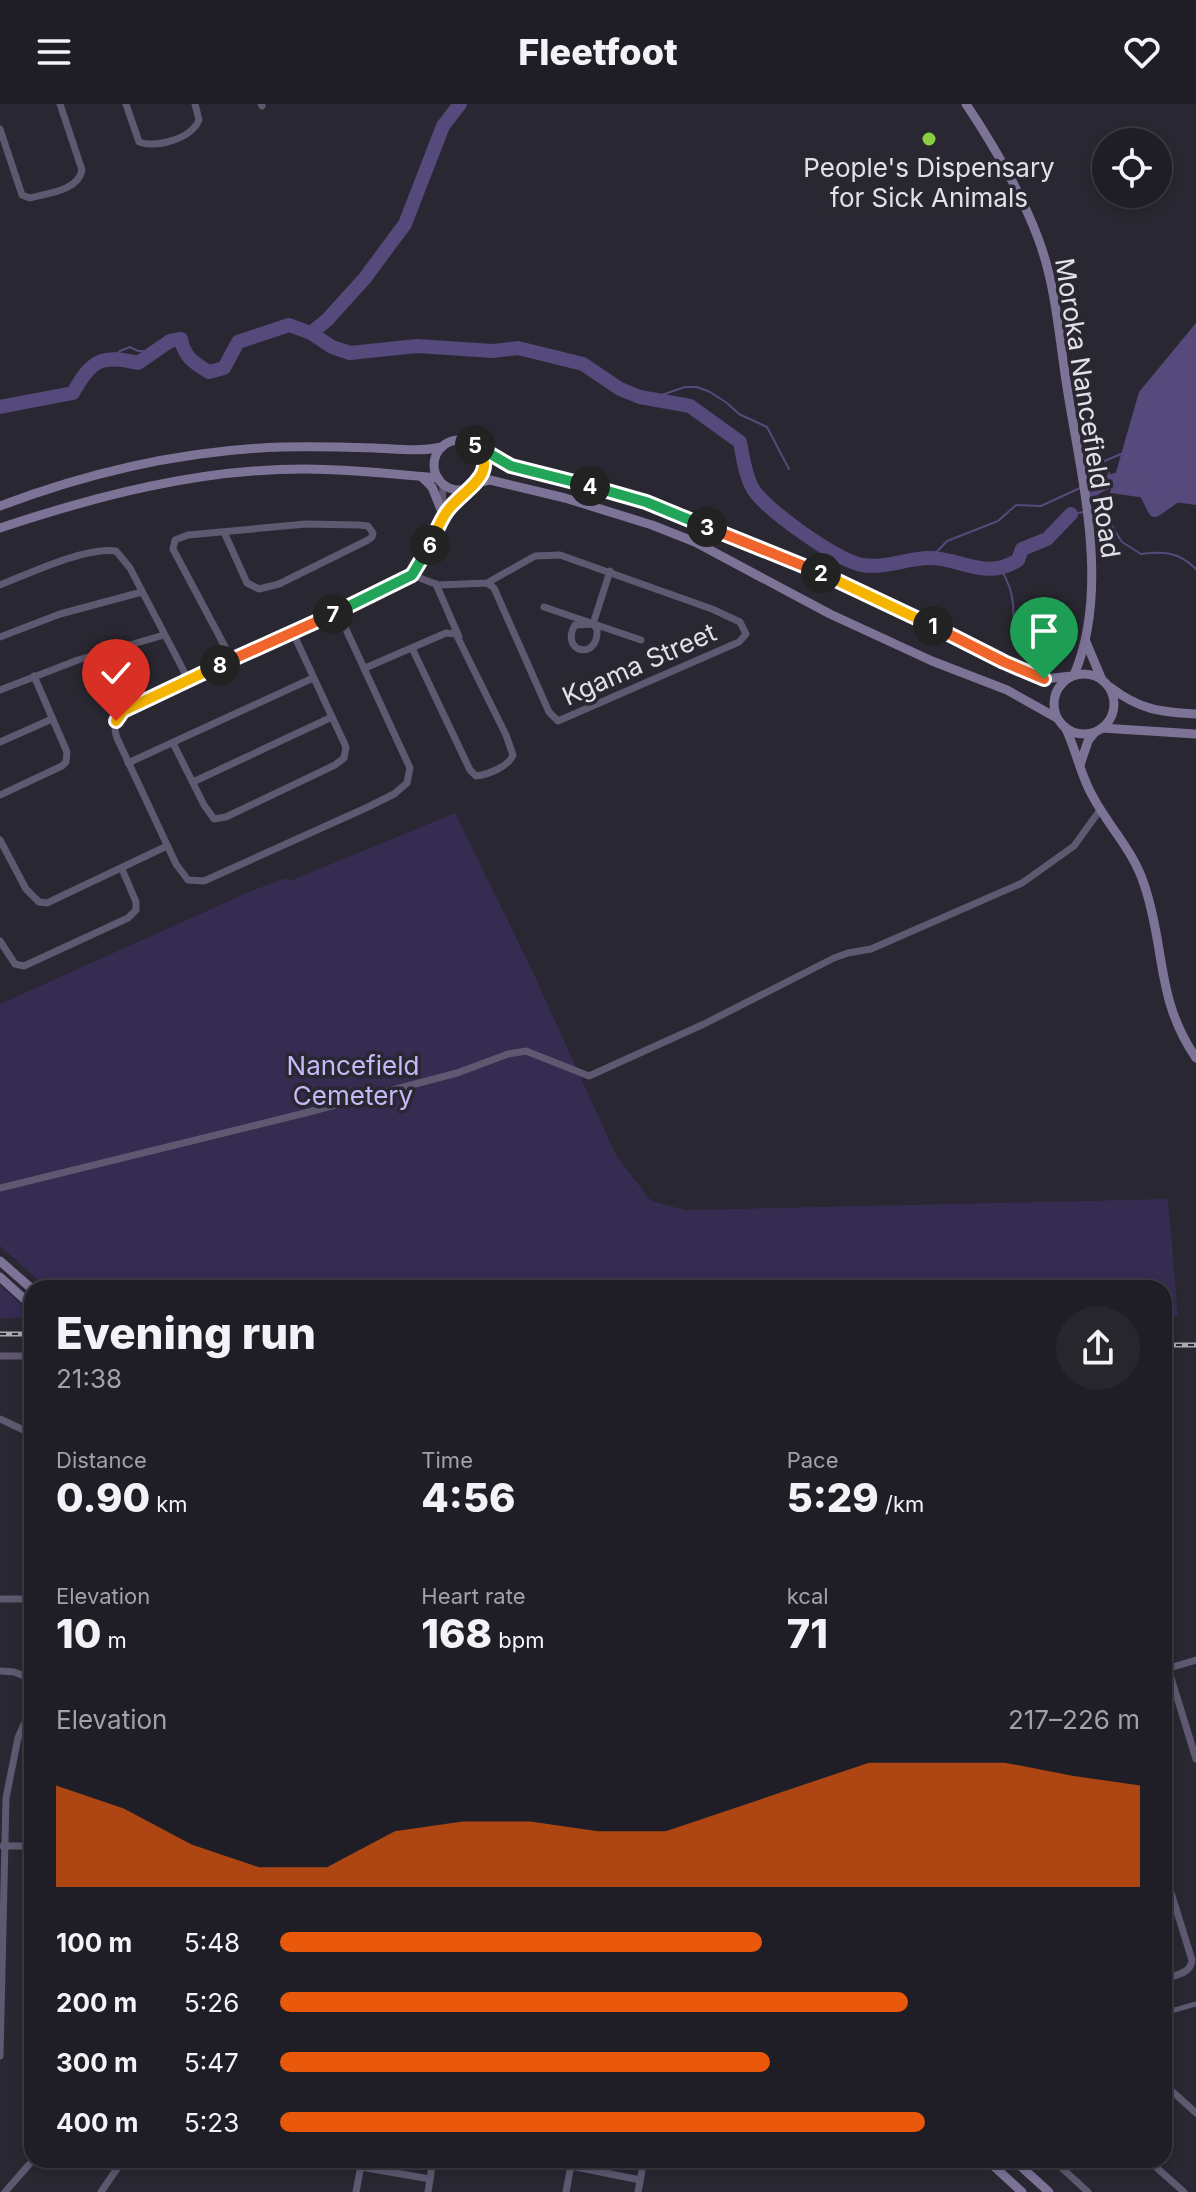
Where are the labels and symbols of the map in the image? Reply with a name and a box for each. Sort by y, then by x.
marker: People's Dispensary for Sick Animals [920,130,938,148]
place label: People's Dispensary for Sick Animals [803,152,1055,213]
street label: Moroka Nancefield Road [1049,256,1127,560]
pin: 5 [455,425,495,465]
pin: 4 [570,466,610,506]
pin: 3 [687,507,727,547]
pin: 6 [410,525,450,565]
pin: 2 [801,553,841,593]
pin: 7 [313,594,353,634]
pin [1010,597,1078,679]
pin: 1 [913,606,953,646]
street label: Kgama Street [557,616,721,712]
pin [82,639,150,721]
pin: 8 [200,645,240,685]
park label: Nancefield Cemetery [287,1050,419,1111]

